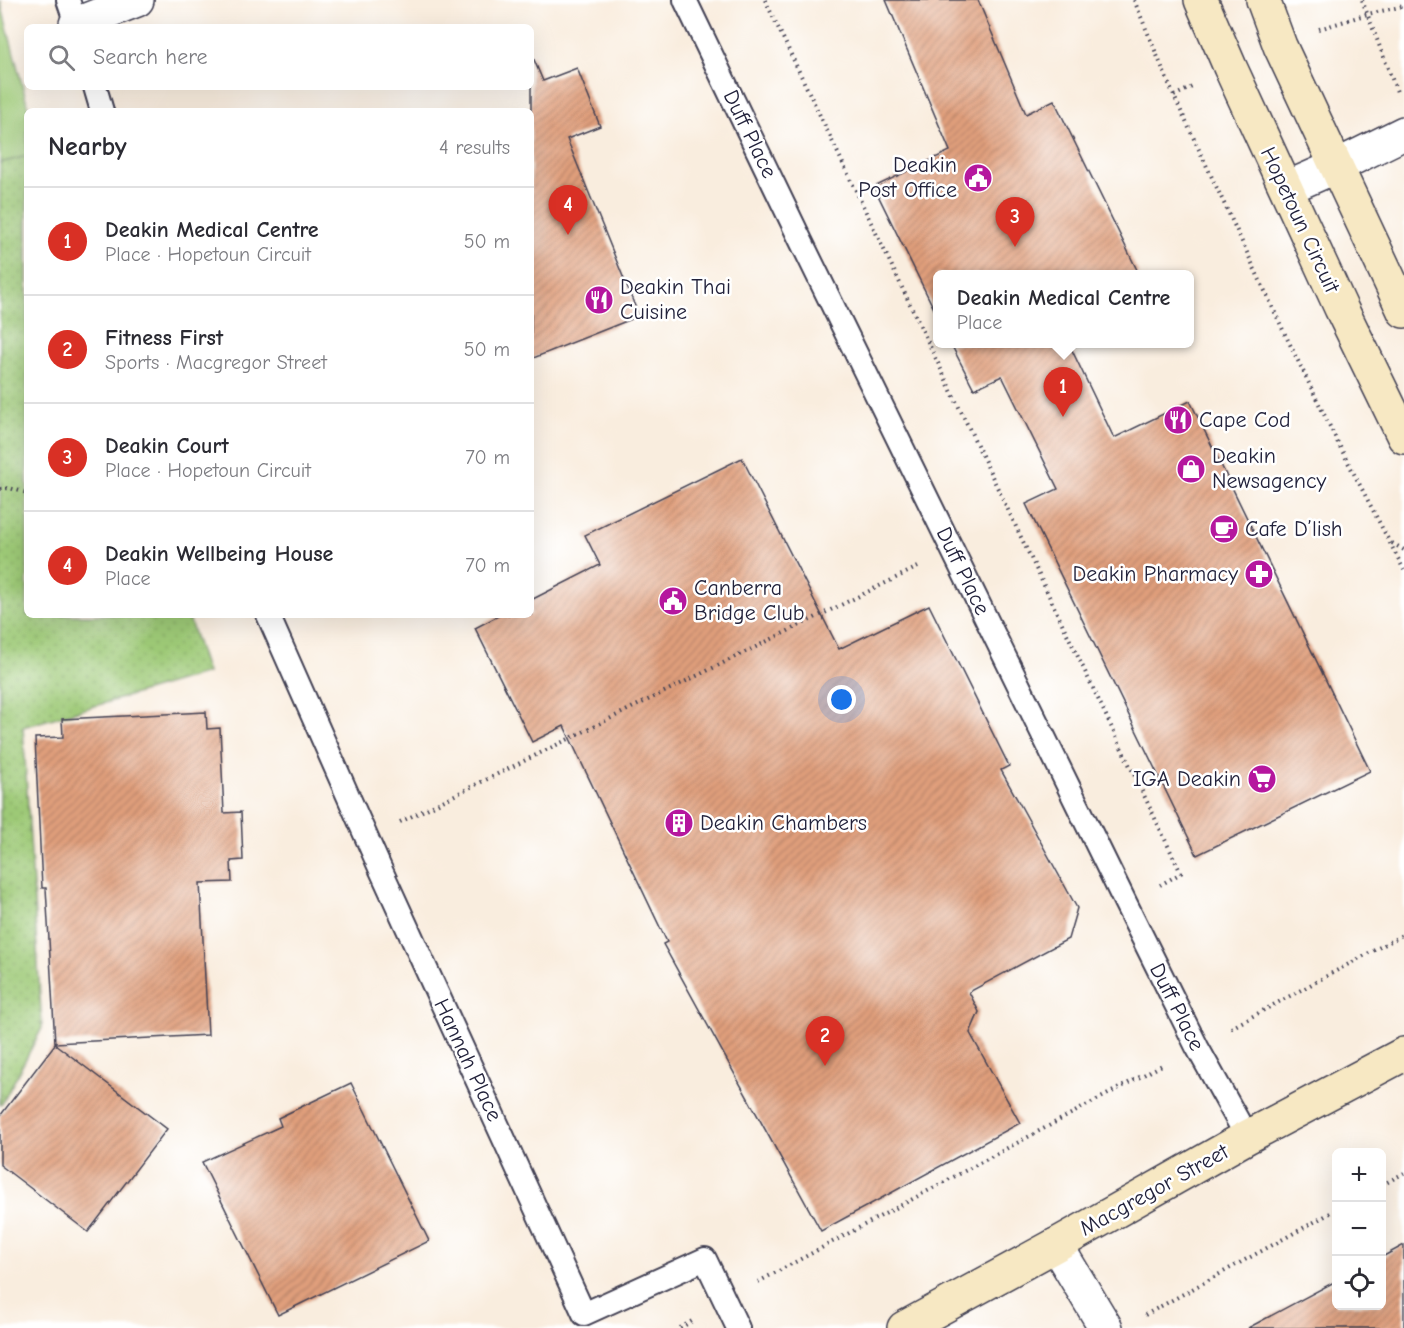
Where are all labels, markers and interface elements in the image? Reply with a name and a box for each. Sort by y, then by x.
search box [24,24,534,90]
icon: search [45,41,78,74]
text: Search here [93,44,208,70]
street label: Duff Place [718,86,782,182]
text: Nearby [48,132,127,162]
text: 4 results [439,136,510,159]
street label: Hopetoun Circuit [1255,143,1345,298]
place label: Deakin Post Office [858,152,957,203]
public building icon: Deakin Post Office [962,162,994,194]
pin: 4 [548,186,588,235]
pin: 3 [996,198,1034,247]
text: Deakin Medical Centre [105,217,319,243]
text: 1 [64,230,71,253]
text: 50 m [464,230,510,253]
text: Place · Hopetoun Circuit [105,243,311,266]
popup [933,270,1194,348]
place label: Deakin Thai Cuisine [620,274,731,325]
restaurant icon: Deakin Thai Cuisine [583,284,615,316]
text: Deakin Medical Centre [957,285,1170,311]
text: Place [957,311,1002,334]
text: Fitness First [105,325,223,351]
text: 2 [63,338,72,361]
text: 50 m [464,338,510,361]
text: Sports · Macgregor Street [105,351,327,374]
pin: 1 [1044,368,1082,417]
restaurant icon: Cape Cod [1162,404,1194,436]
place label: Cape Cod [1199,407,1291,433]
text: Deakin Court [105,433,229,459]
place label: Deakin Newsagency [1212,443,1327,494]
text: 3 [63,446,72,469]
text: 70 m [465,446,510,469]
shop icon: Deakin Newsagency [1175,453,1207,485]
text: Place · Hopetoun Circuit [105,459,311,482]
cafe icon: Cafe D’lish [1208,513,1240,545]
place label: Cafe D’lish [1245,516,1343,542]
street label: Duff Place [931,523,995,619]
text: Deakin Wellbeing House [105,541,333,567]
text: 4 [63,554,72,577]
text: 70 m [465,554,510,577]
pharmacy icon: Deakin Pharmacy [1243,558,1275,590]
place label: Deakin Pharmacy [1072,561,1238,587]
text: Place [105,567,151,590]
place label: Canberra Bridge Club [694,575,804,626]
public building icon: Canberra Bridge Club [657,585,689,617]
your location [827,685,856,714]
supermarket icon: IGA Deakin [1246,763,1278,795]
place label: IGA Deakin [1133,766,1241,792]
building icon: Deakin Chambers [663,807,695,839]
place label: Deakin Chambers [700,810,867,836]
street label: Duff Place [1144,959,1210,1055]
street label: Hannah Place [428,995,508,1125]
pin: 2 [806,1016,844,1066]
street label: Macgregor Street [1075,1138,1233,1242]
map controls [1332,1148,1386,1310]
button: + [1332,1148,1386,1202]
button: − [1332,1202,1386,1256]
button: locate [1332,1256,1386,1310]

